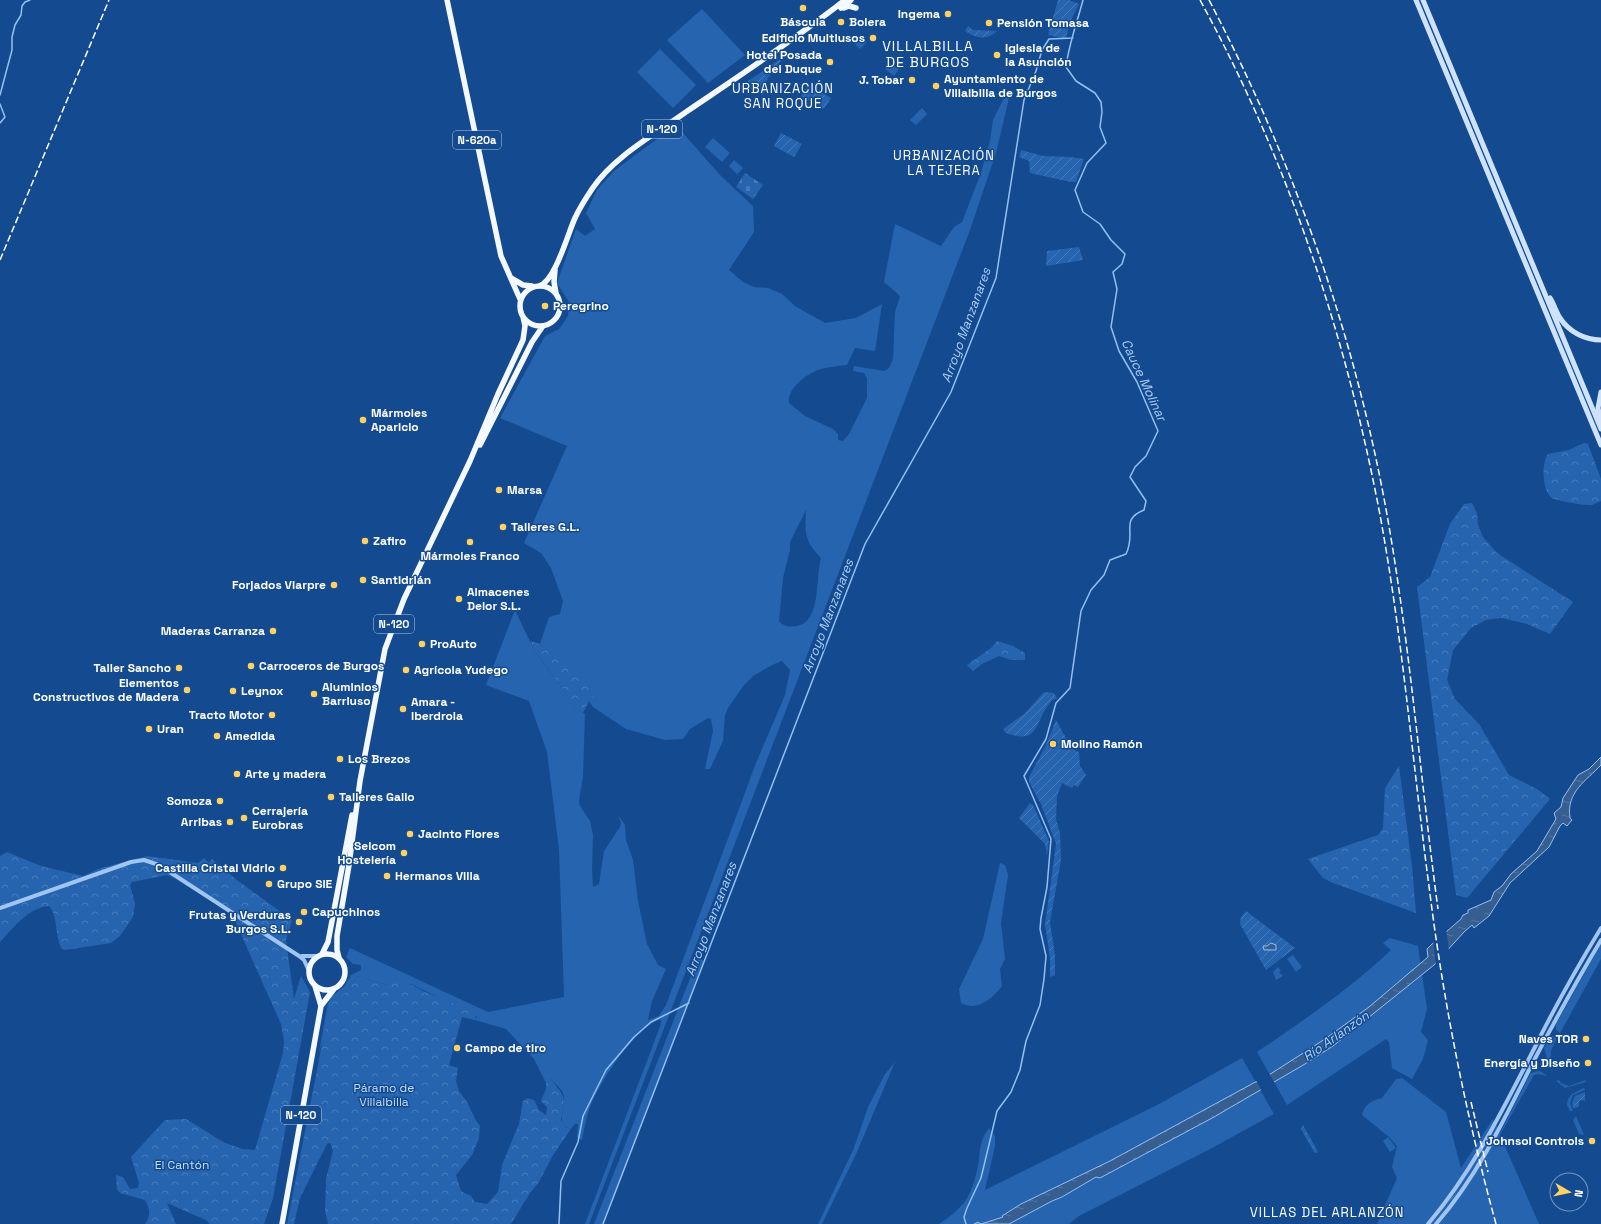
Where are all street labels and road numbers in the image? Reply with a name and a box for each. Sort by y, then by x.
road number: N-120 [642,120,682,138]
road number: N-620a [453,131,501,149]
road number: N-120 [374,615,414,633]
road number: N-120 [281,1106,321,1124]

